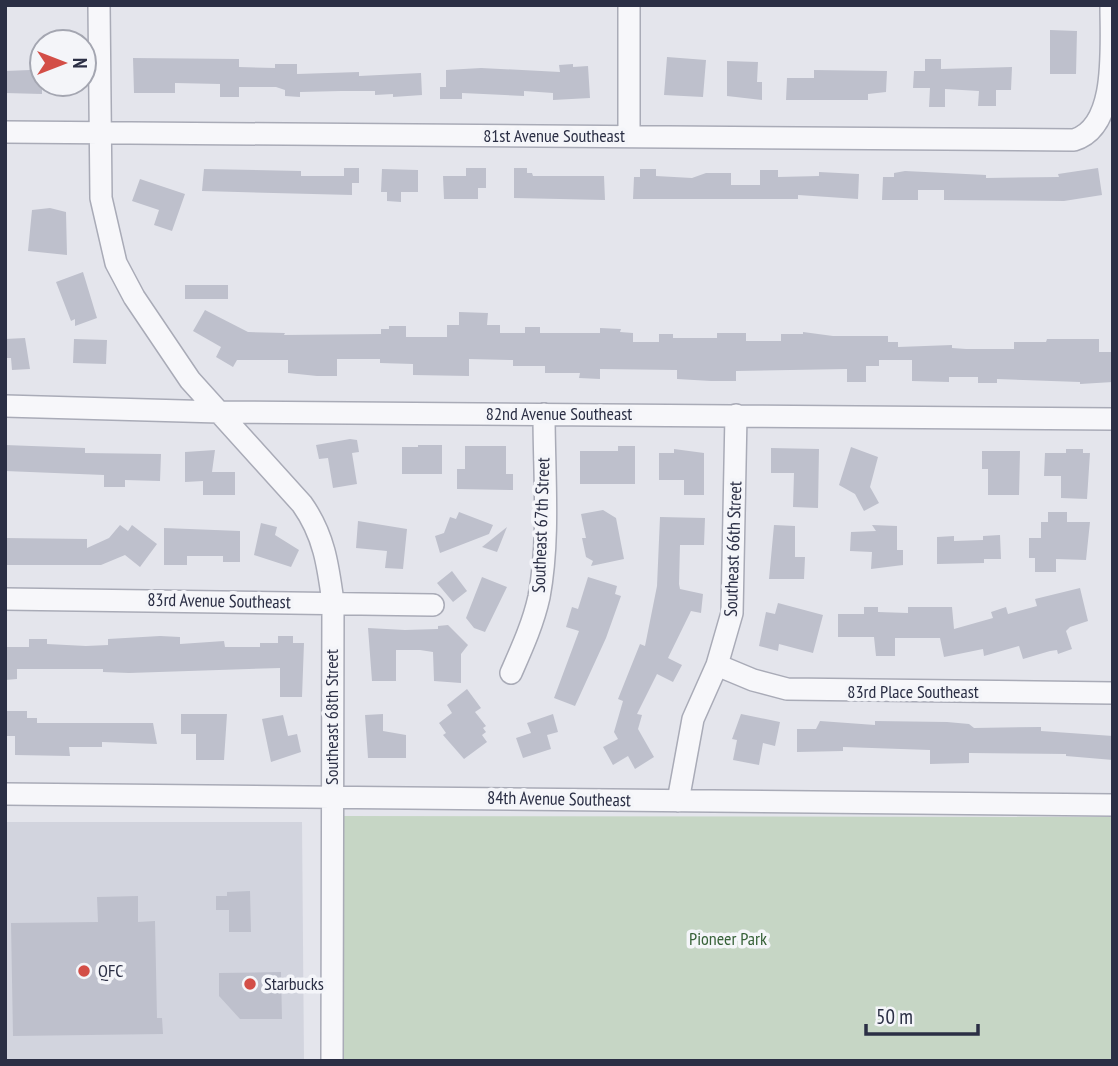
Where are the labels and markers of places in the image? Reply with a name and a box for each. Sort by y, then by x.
place label: QFC [98,959,124,982]
marker: QFC [76,963,92,979]
place label: Starbucks [264,972,324,995]
marker: Starbucks [242,976,258,992]

